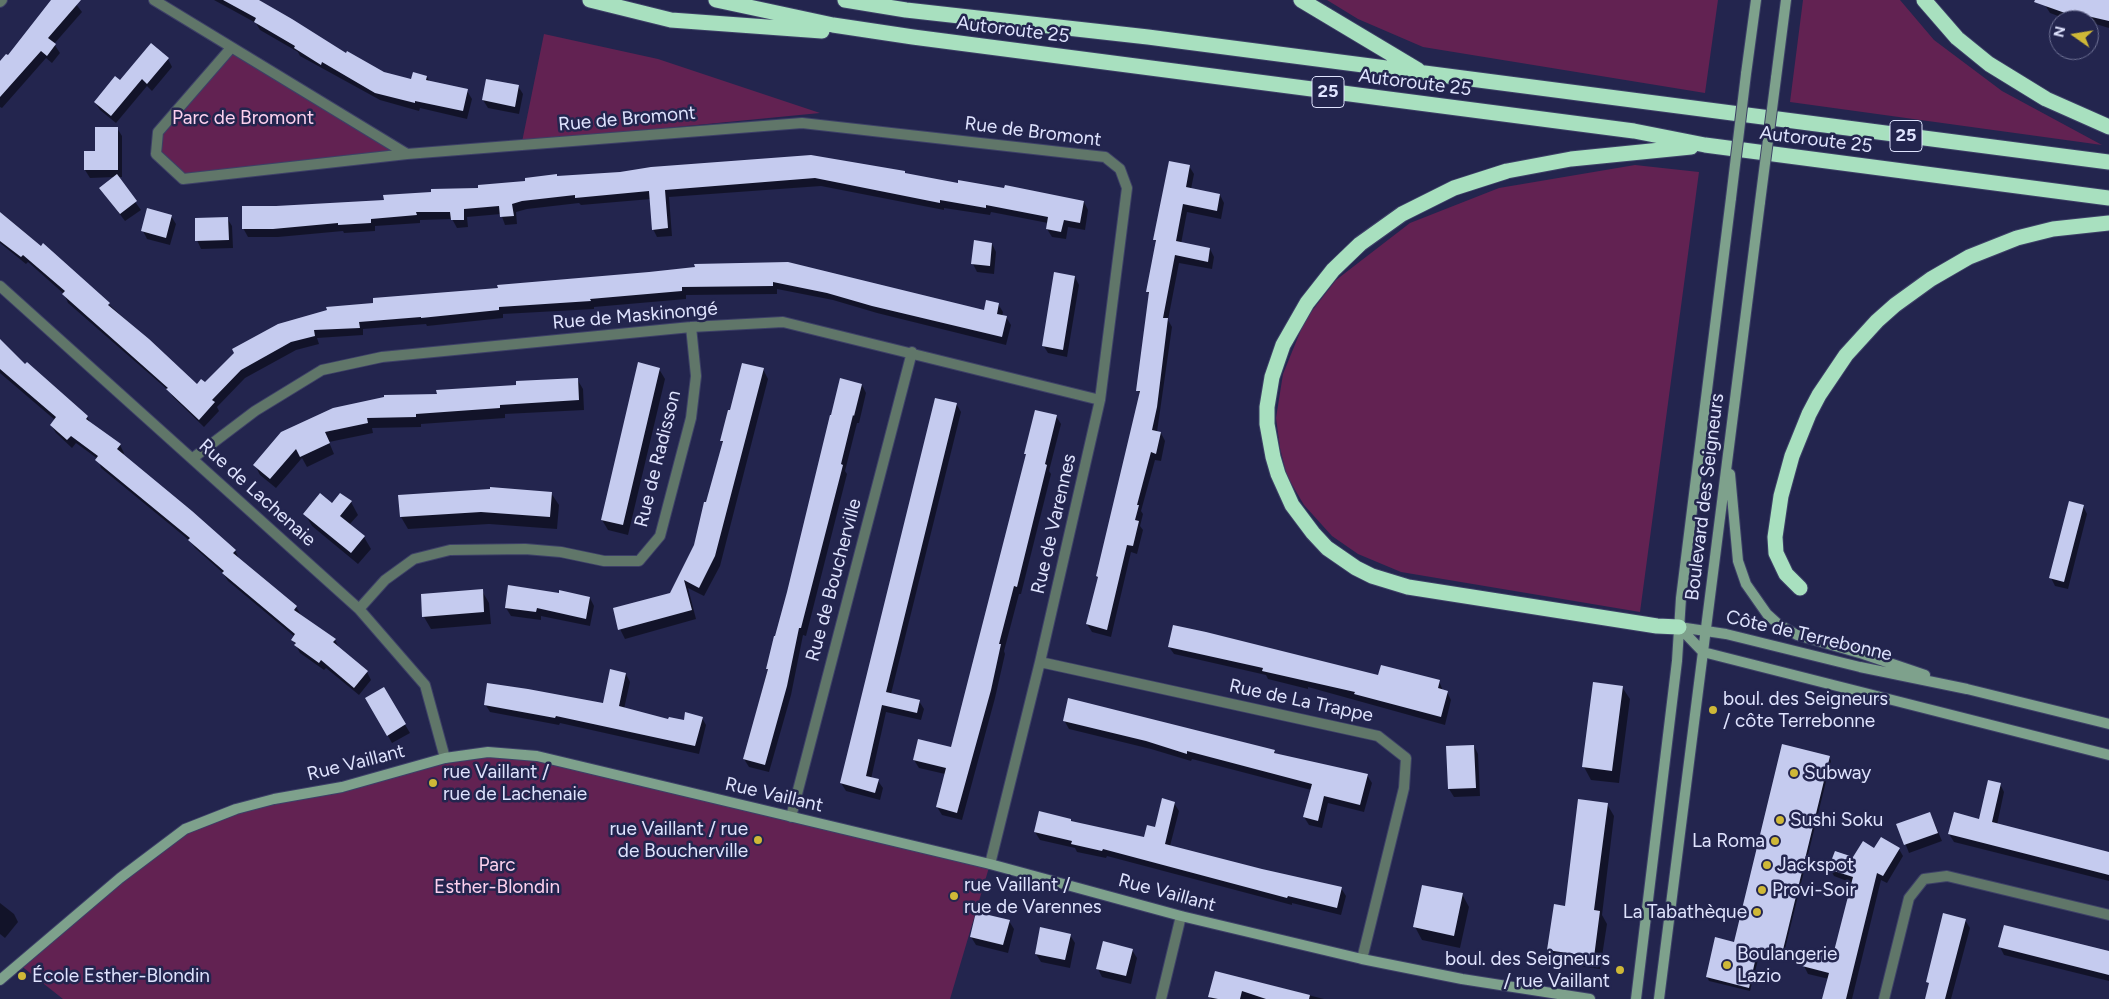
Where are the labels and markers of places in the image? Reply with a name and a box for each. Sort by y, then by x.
place label: boul. des Seigneurs / côte Terrebonne [1723,688,1888,732]
marker: boul. des Seigneurs / côte Terrebonne [1707,704,1719,716]
place label: rue Vaillant / rue de Lachenaie [443,761,587,805]
place label: Subway [1804,762,1871,784]
marker: Subway [1788,767,1800,779]
marker: rue Vaillant / rue de Lachenaie [427,777,439,789]
place label: Sushi Soku [1790,809,1883,831]
marker: Sushi Soku [1774,814,1786,826]
place label: rue Vaillant / rue de Boucherville [609,818,748,862]
place label: La Roma [1692,830,1765,852]
marker: rue Vaillant / rue de Boucherville [752,834,764,846]
marker: La Roma [1769,835,1781,847]
place label: Jackspot [1777,854,1854,876]
marker: Jackspot [1761,859,1773,871]
place label: rue Vaillant / rue de Varennes [964,874,1102,918]
place label: Provi-Soir [1772,879,1856,901]
marker: Provi-Soir [1756,884,1768,896]
marker: rue Vaillant / rue de Varennes [948,890,960,902]
place label: La Tabathèque [1623,901,1747,923]
marker: La Tabathèque [1751,906,1763,918]
place label: Boulangerie Lazio [1737,943,1837,987]
place label: boul. des Seigneurs / rue Vaillant [1445,948,1610,992]
marker: Boulangerie Lazio [1721,959,1733,971]
marker: boul. des Seigneurs / rue Vaillant [1614,964,1626,976]
place label: École Esther-Blondin [32,965,210,987]
marker: École Esther-Blondin [16,970,28,982]

